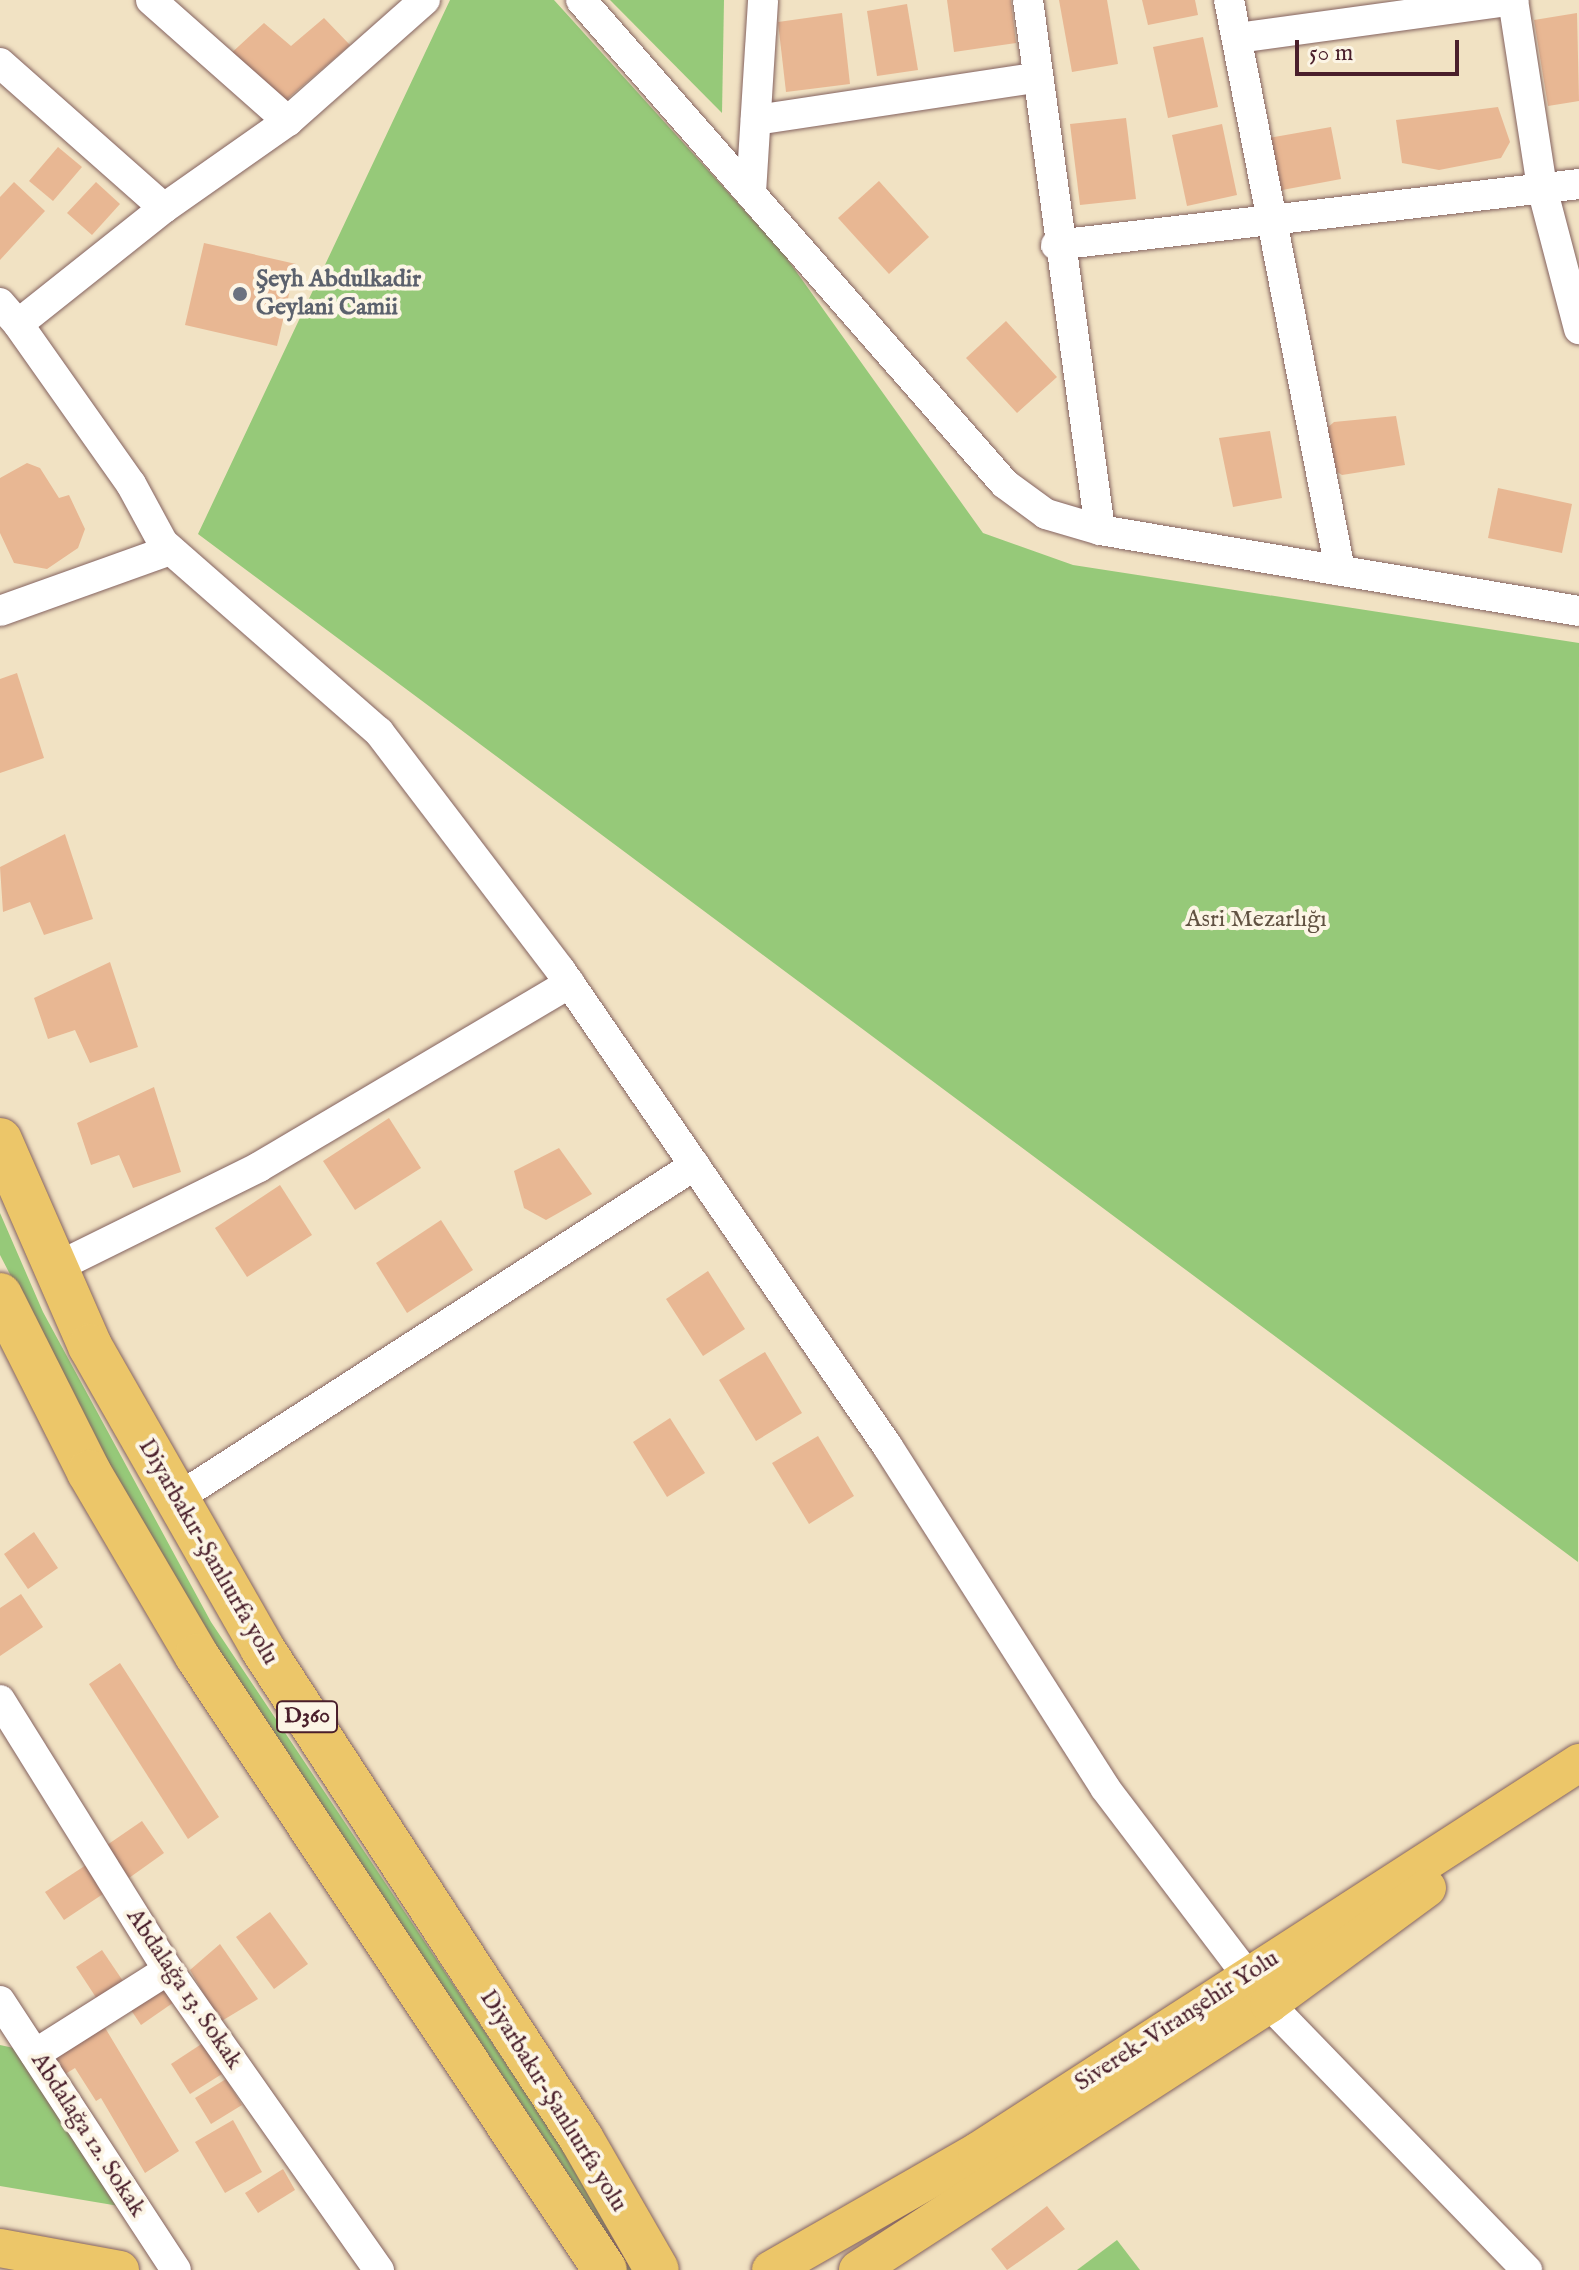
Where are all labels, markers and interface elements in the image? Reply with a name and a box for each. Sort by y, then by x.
scale bar [1299,24,1463,74]
text: 50 m [1309,38,1353,69]
place label: Şeyh Abdulkadir Geylani Camii [256,266,421,322]
marker: Şeyh Abdulkadir Geylani Camii [231,285,249,303]
park label: Asri Mezarlığı [1185,906,1327,934]
street label: Diyarbakır-Şanlıurfa yolu [132,1434,284,1670]
road number: D360 [275,1699,339,1735]
street label: Abdalağa 13. Sokak [120,1903,248,2075]
street label: Siverek-Viranşehir Yolu [1070,1944,1284,2098]
street label: Diyarbakır-Şanlıurfa yolu [473,1985,633,2217]
street label: Abdalağa 12. Sokak [24,2048,152,2222]

